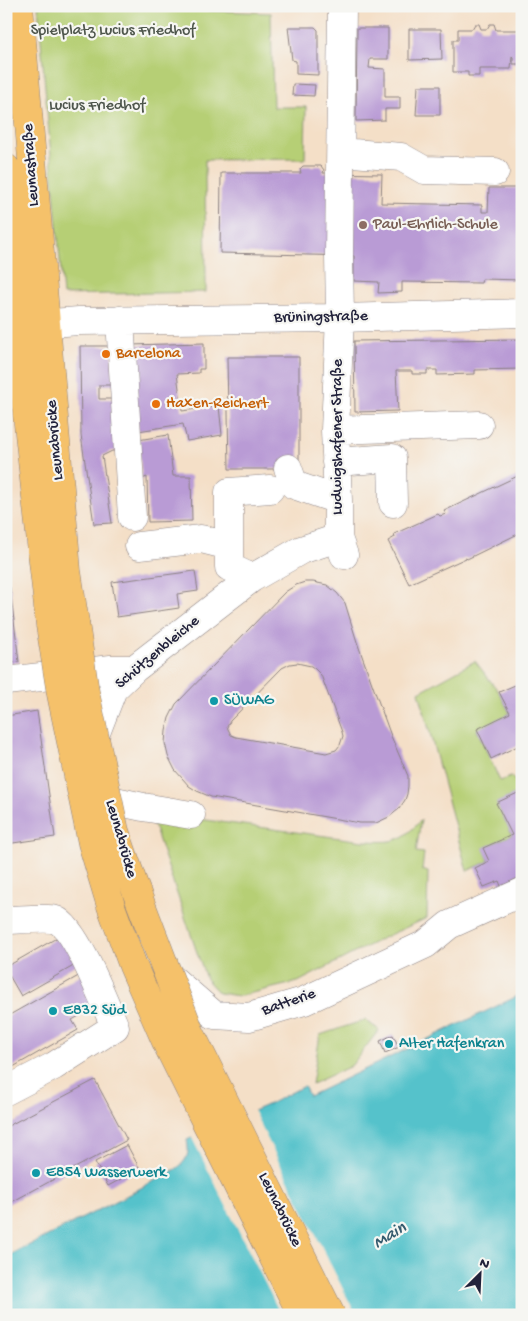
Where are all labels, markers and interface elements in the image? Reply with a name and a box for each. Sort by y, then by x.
park label: Spielplatz Lucius Friedhof [31,22,196,41]
park label: Lucius Friedhof [49,97,146,116]
street label: Leunastraße [20,122,44,207]
place label: Paul-Ehrlich-Schule [372,216,499,235]
marker: Paul-Ehrlich-Schule [357,219,369,231]
street label: Brüningstraße [273,308,369,328]
place label: Barcelona [115,345,182,364]
marker: Barcelona [100,348,112,360]
street label: Ludwigshafener Straße [329,358,348,515]
place label: Haxen-Reichert [166,395,269,414]
street label: Leunabrücke [43,398,69,481]
marker: Haxen-Reichert [150,398,162,410]
street label: Schützenbleiche [112,612,205,694]
place label: SÜWAG [224,692,275,711]
marker: SÜWAG [208,695,220,707]
street label: Leunabrücke [100,798,140,881]
street label: Batterie [259,985,319,1021]
place label: E832 Süd [63,1002,128,1021]
marker: E832 Süd [47,1005,59,1017]
place label: Alter Hafenkran [399,1035,505,1054]
marker: Alter Hafenkran [383,1038,395,1050]
place label: E854 Wasserwerk [46,1164,168,1183]
marker: E854 Wasserwerk [30,1167,42,1179]
street label: Leunabrücke [253,1170,306,1251]
water label: Main [370,1218,411,1254]
north arrow [456,1248,506,1298]
text: N [477,1255,492,1274]

